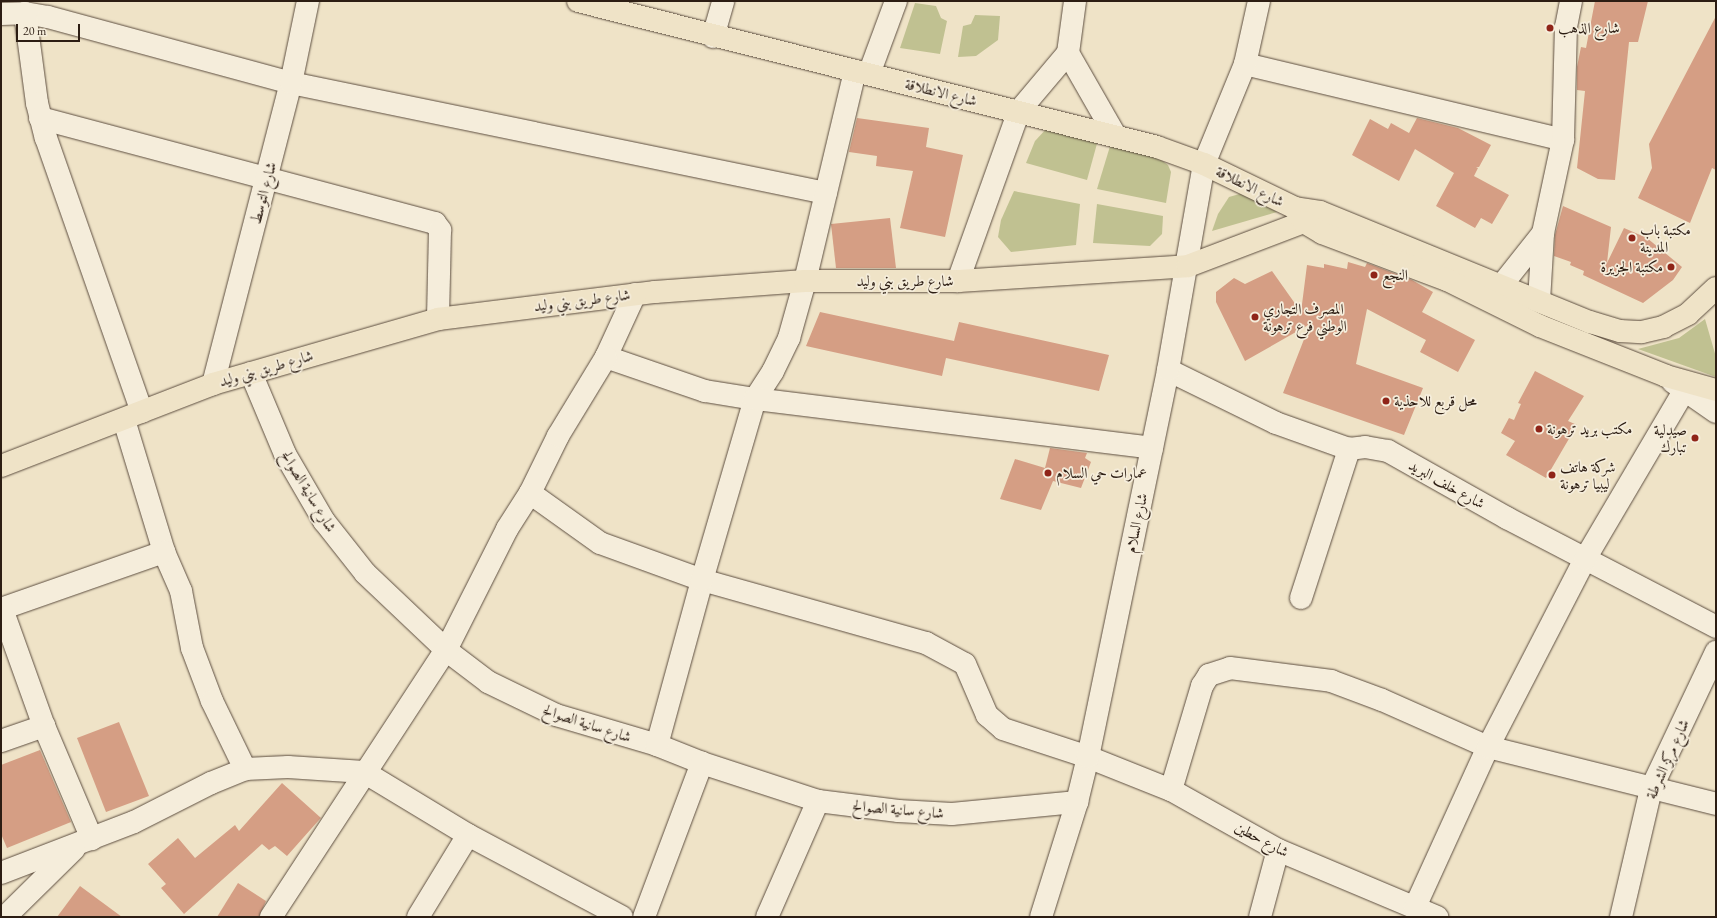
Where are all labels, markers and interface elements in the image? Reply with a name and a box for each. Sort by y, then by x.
scale bar [18,16,82,42]
place label: شارع الذهب [1558,19,1620,37]
text: 20 m [23,23,46,39]
marker: شارع الذهب [1545,23,1555,33]
street label: شارع الانطلاقة [903,74,979,110]
street label: شارع التوسط [246,160,280,226]
street label: شارع الانطلاقة [1213,162,1287,210]
place label: مكتبة باب المدينة [1640,220,1691,255]
marker: مكتبة باب المدينة [1627,233,1637,243]
place label: مكتبة الجزيرة [1601,258,1663,276]
marker: مكتبة الجزيرة [1666,262,1676,272]
place label: النجع [1382,266,1408,284]
marker: النجع [1369,270,1379,280]
street label: شارع طريق بني وليد [856,272,954,290]
street label: شارع طريق بني وليد [533,285,631,315]
place label: المصرف التجاري الوطني فرع ترهونة [1263,299,1347,334]
marker: المصرف التجاري الوطني فرع ترهونة [1250,312,1260,322]
street label: شارع طريق بني وليد [217,346,315,390]
place label: محل قربع للاحذية [1394,392,1477,410]
marker: محل قربع للاحذية [1381,396,1391,406]
place label: مكتب بريد ترهونة [1547,420,1632,438]
place label: صيدلية تبارك [1654,420,1687,455]
marker: مكتب بريد ترهونة [1534,424,1544,434]
marker: صيدلية تبارك [1690,433,1700,443]
street label: شارع سانية الصوالح [278,447,340,535]
street label: شارع خلف البريد [1406,456,1488,512]
place label: شركة هاتف ليبيا ترهونة [1560,457,1615,492]
place label: عمارات حي السلام [1056,464,1147,482]
marker: عمارات حي السلام [1043,468,1053,478]
marker: شركة هاتف ليبيا ترهونة [1547,470,1557,480]
street label: شارع السلام [1121,491,1151,555]
street label: شارع سانية الصوالح [541,700,633,746]
street label: شارع مركز الشرطة [1641,716,1693,802]
street label: شارع سانية الصوالح [851,796,945,822]
street label: شارع حطين [1232,817,1292,861]

